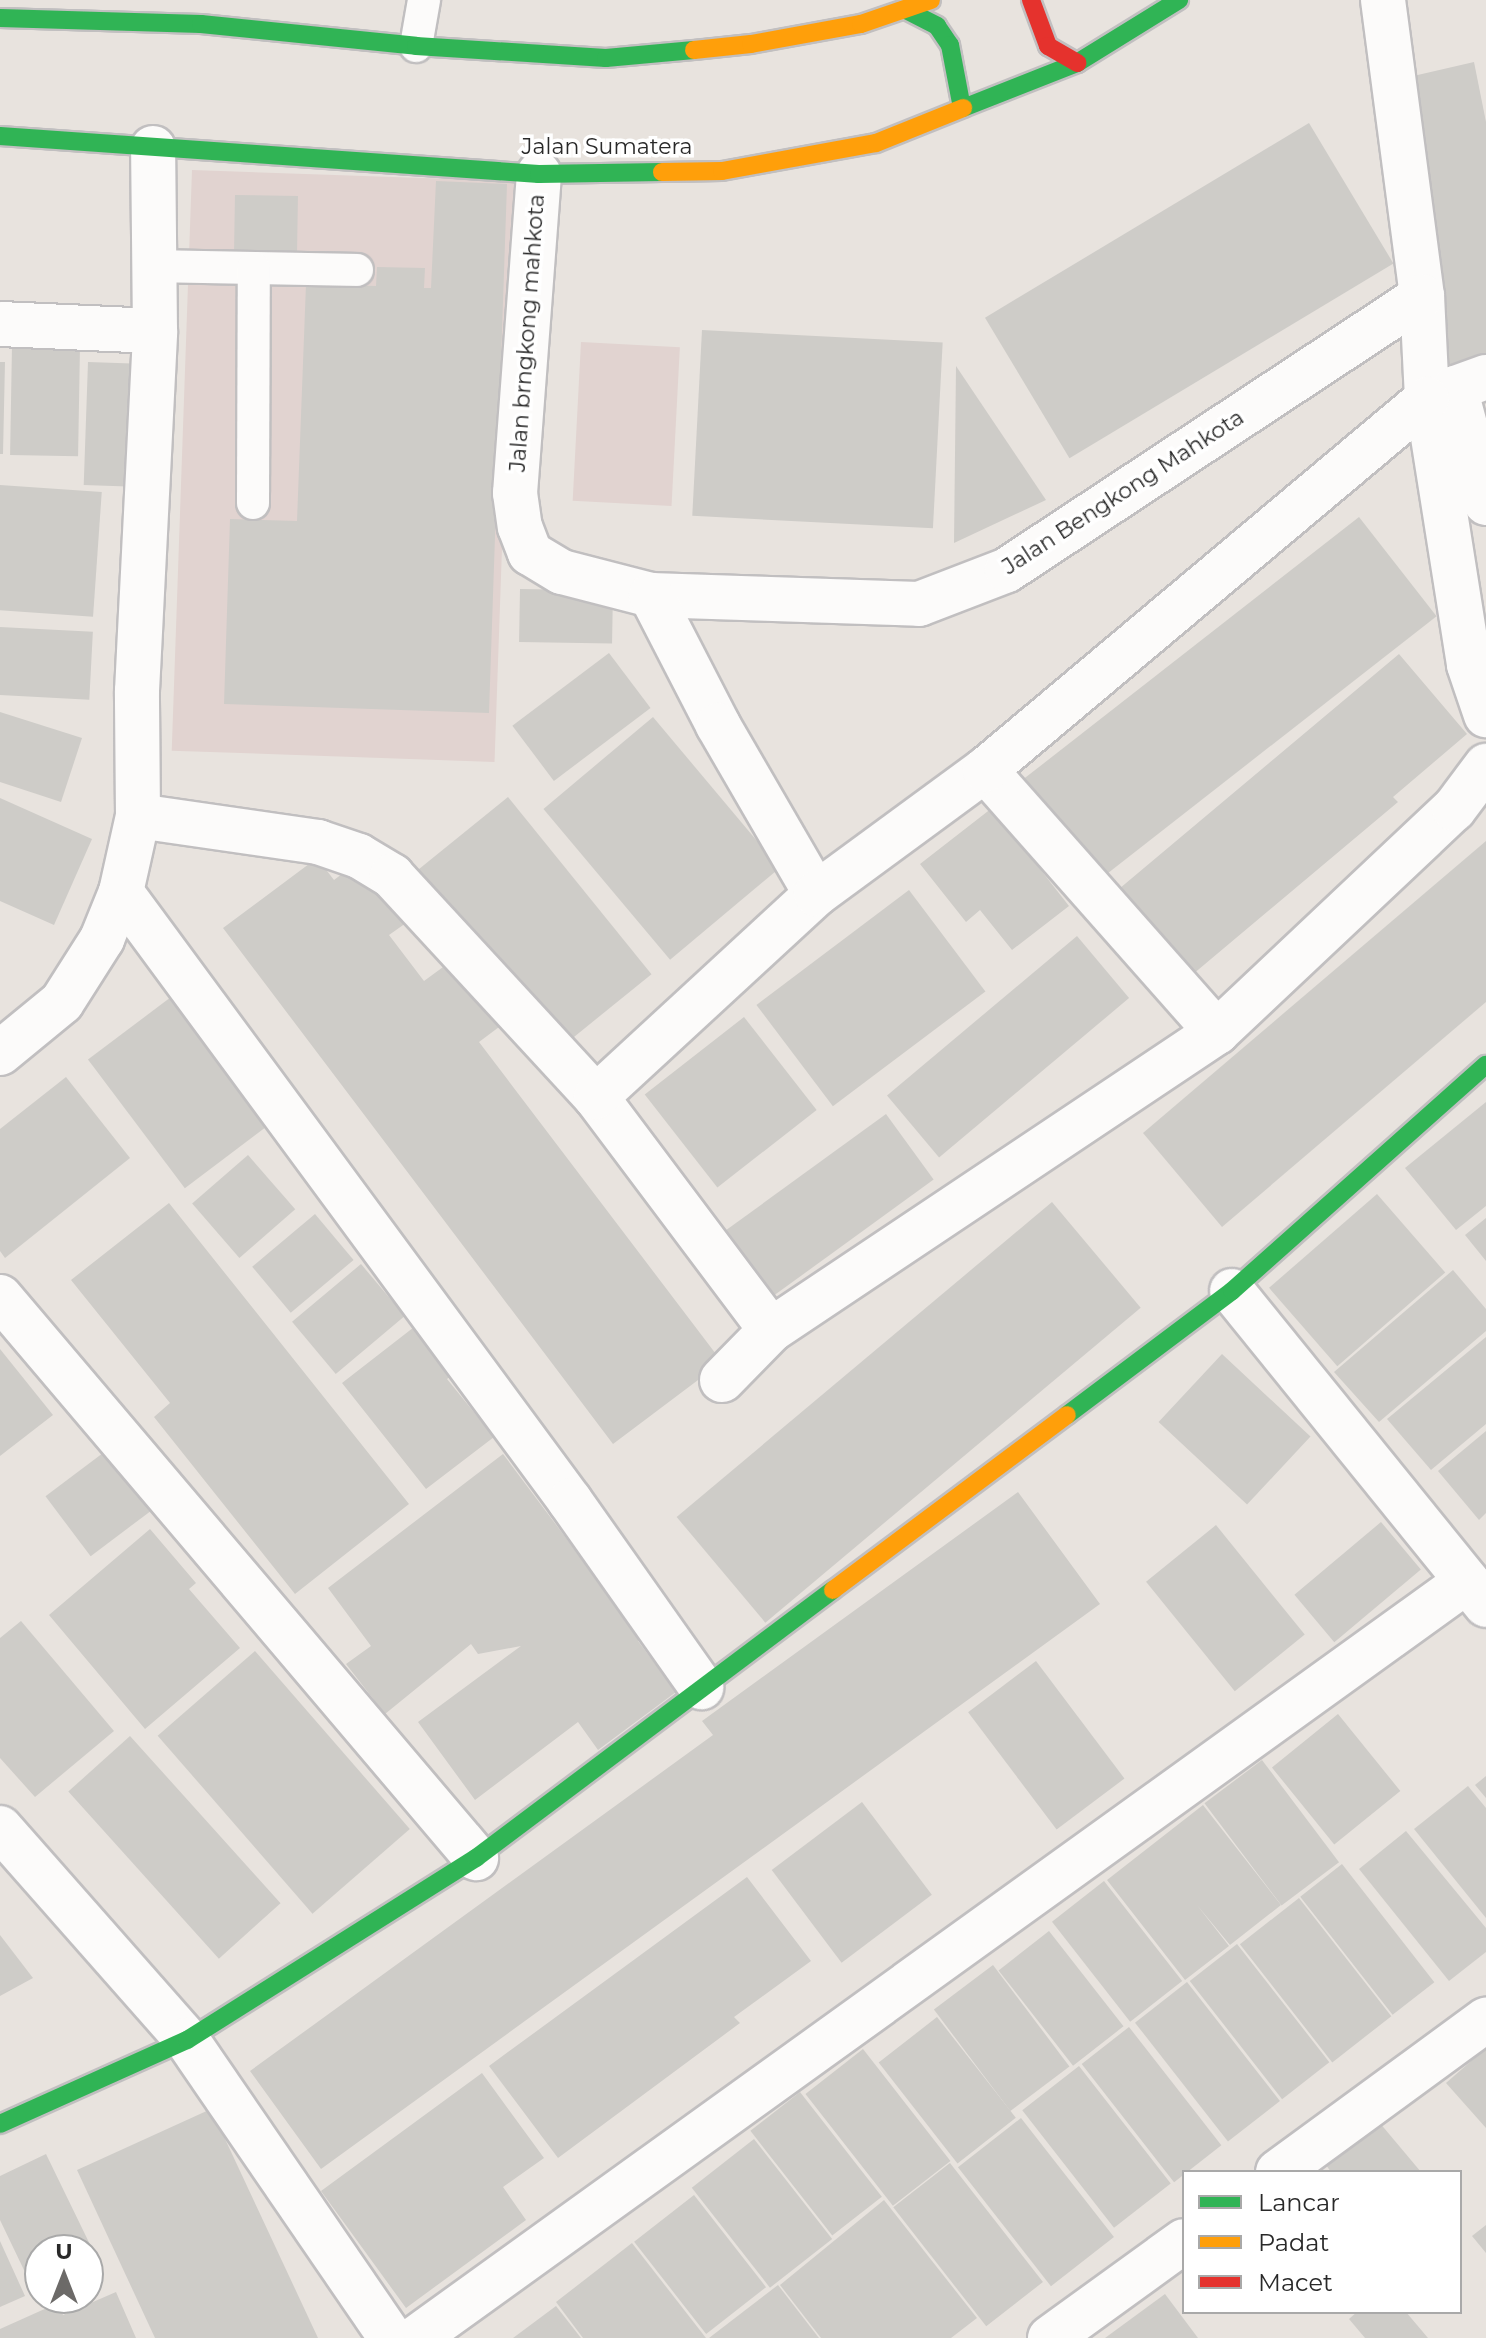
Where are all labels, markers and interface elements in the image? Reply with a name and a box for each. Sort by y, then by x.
street label: Jalan Sumatera [522,134,692,160]
street label: Jalan brngkong mahkota [504,193,550,473]
street label: Jalan Bengkong Mahkota [997,404,1249,580]
legend [1182,2170,1462,2314]
text: Lancar [1258,2188,1340,2217]
text: Padat [1258,2228,1329,2257]
north arrow [24,2234,104,2314]
text: U [55,2238,73,2265]
text: Macet [1258,2268,1333,2297]

